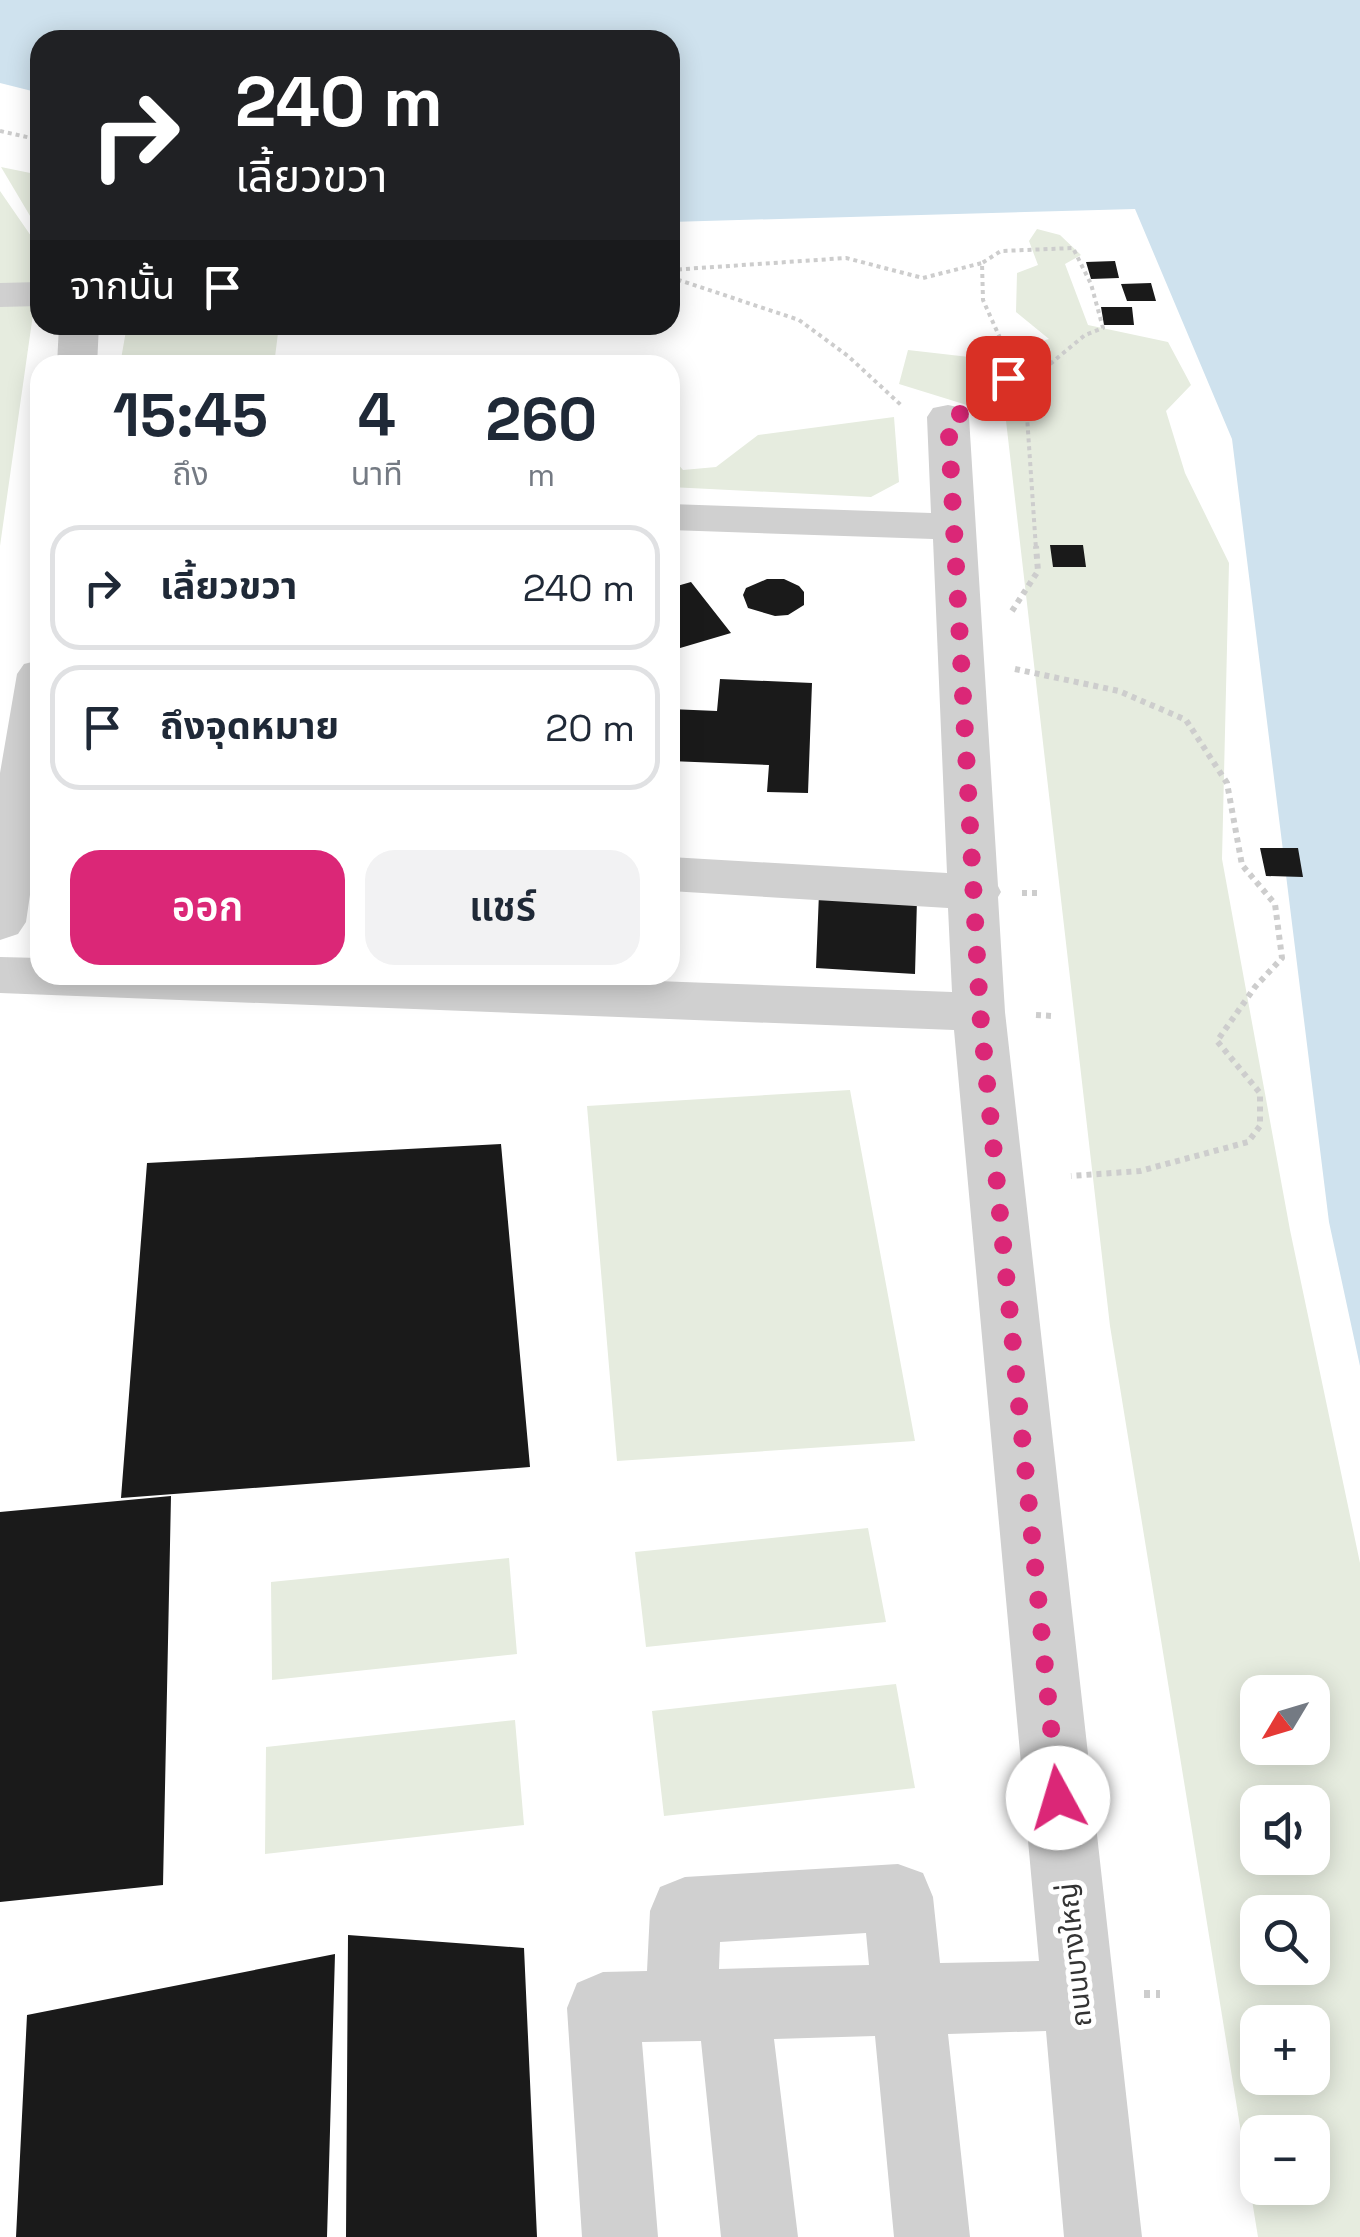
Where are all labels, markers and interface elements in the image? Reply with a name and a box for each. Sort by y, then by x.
text: 240 m [235,57,443,146]
icon: right [70,70,200,200]
text: เลี้ยวขวา [235,148,387,205]
icon: arrive [195,260,250,315]
text: จากนั้น [70,262,175,310]
pin [966,336,1051,421]
icon: arrive [981,351,1036,406]
text: 15:45 [113,377,268,454]
text: 4 [358,377,396,454]
text: 260 [486,381,597,458]
text: ถึง [172,454,209,494]
text: นาที [351,454,403,494]
text: m [528,455,555,495]
icon: right [75,560,130,615]
text: เลี้ยวขวา [160,562,297,610]
text: 240 m [523,564,635,612]
icon: arrive [75,700,130,755]
text: ถึงจุดหมาย [160,702,339,750]
text: 20 m [545,704,635,752]
button: ออก [70,850,345,965]
button: แชร์ [365,850,640,965]
north arrow [1240,1675,1330,1765]
map controls [1240,1675,1330,2205]
position arrow [1006,1746,1110,1850]
button: sound [1240,1785,1330,1875]
street label: ถนนบางใหญ่ [1049,1881,1099,2029]
button: search [1240,1895,1330,1985]
button: + [1240,2005,1330,2095]
button: − [1240,2115,1330,2205]

